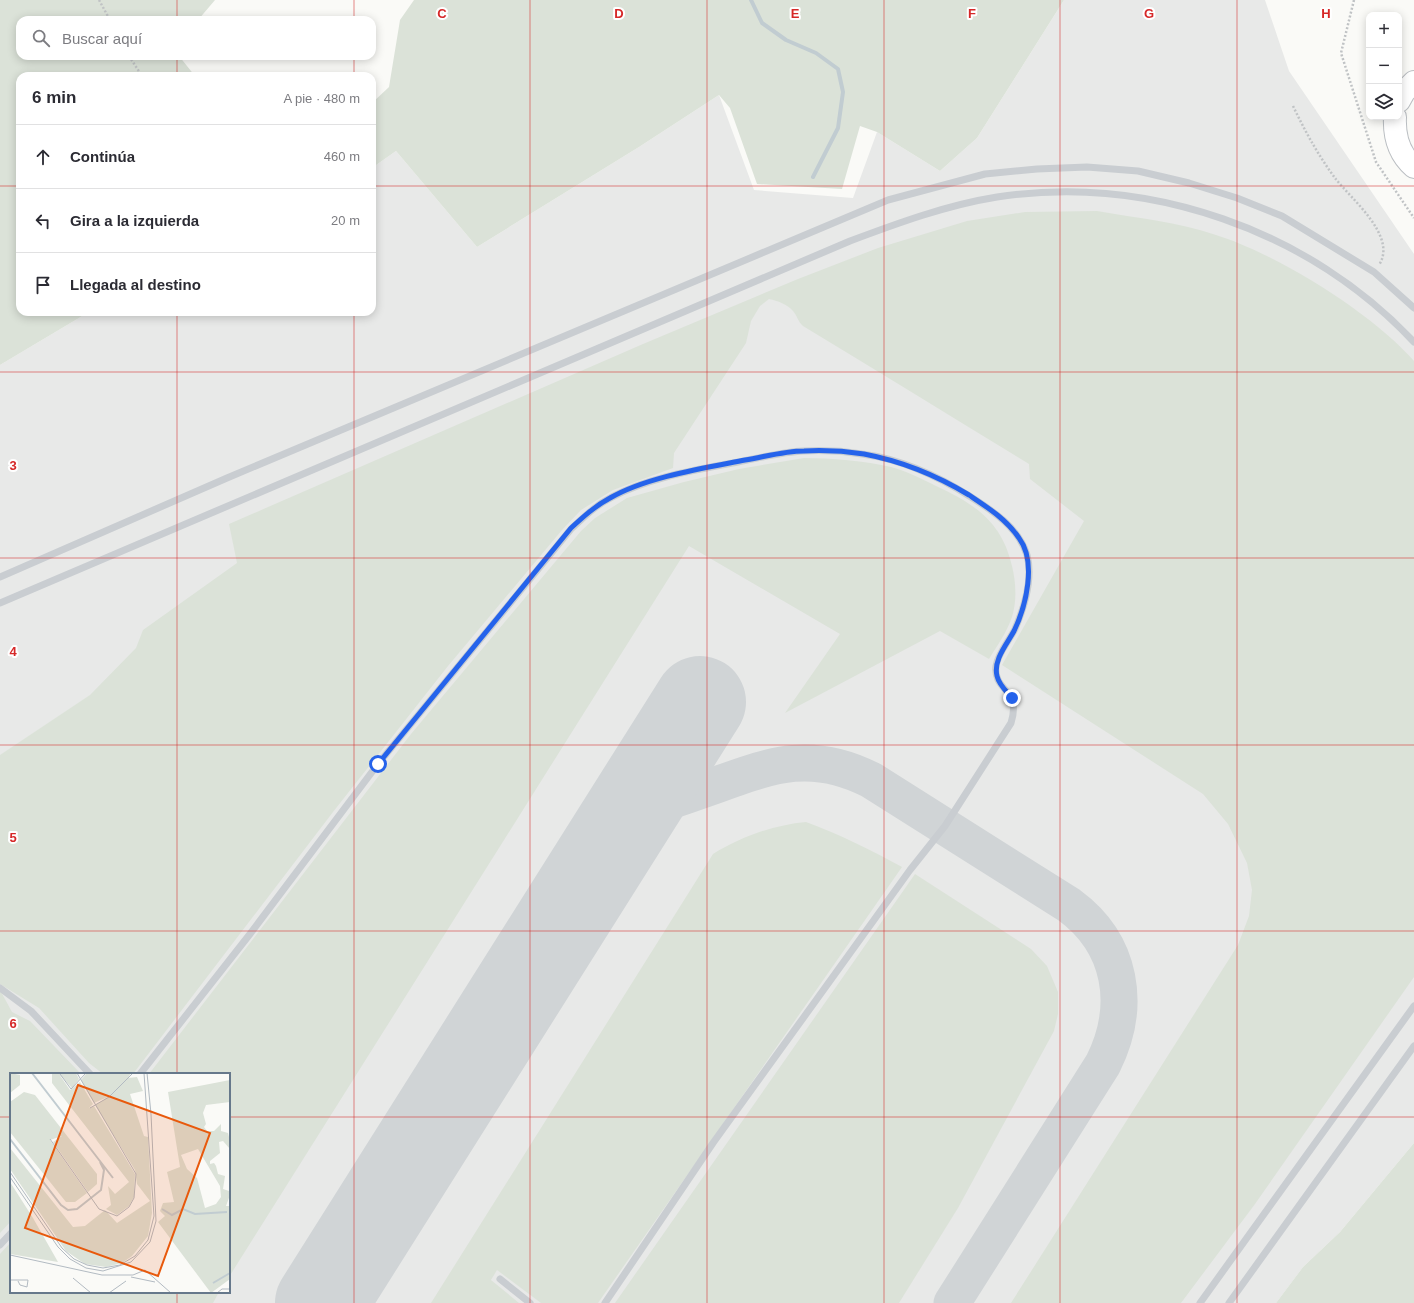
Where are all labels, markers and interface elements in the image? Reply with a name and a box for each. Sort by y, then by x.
text: C [437,6,447,21]
text: D [614,6,624,21]
text: E [791,6,800,21]
text: F [968,6,976,21]
text: G [1144,6,1154,21]
text: H [1321,6,1331,21]
map controls [1366,12,1402,120]
button: + [1366,12,1402,48]
search box [16,16,376,60]
icon: search [30,27,52,49]
text: Buscar aquí [62,30,142,47]
button: − [1366,48,1402,84]
button: layers [1366,84,1402,120]
text: 6 min [32,88,76,107]
text: A pie · 480 m [283,91,360,106]
icon: ahead [32,146,54,168]
text: Continúa [70,148,135,165]
text: 460 m [324,149,360,164]
icon: left [32,210,54,232]
text: Gira a la izquierda [70,212,199,229]
text: 20 m [331,213,360,228]
icon: arrive [32,274,54,296]
text: Llegada al destino [70,276,201,293]
text: 3 [9,458,17,473]
text: 4 [9,644,17,659]
route end [1003,689,1021,707]
route start [369,755,387,773]
text: 5 [9,830,17,845]
text: 6 [9,1016,17,1031]
inset map [10,1073,230,1293]

